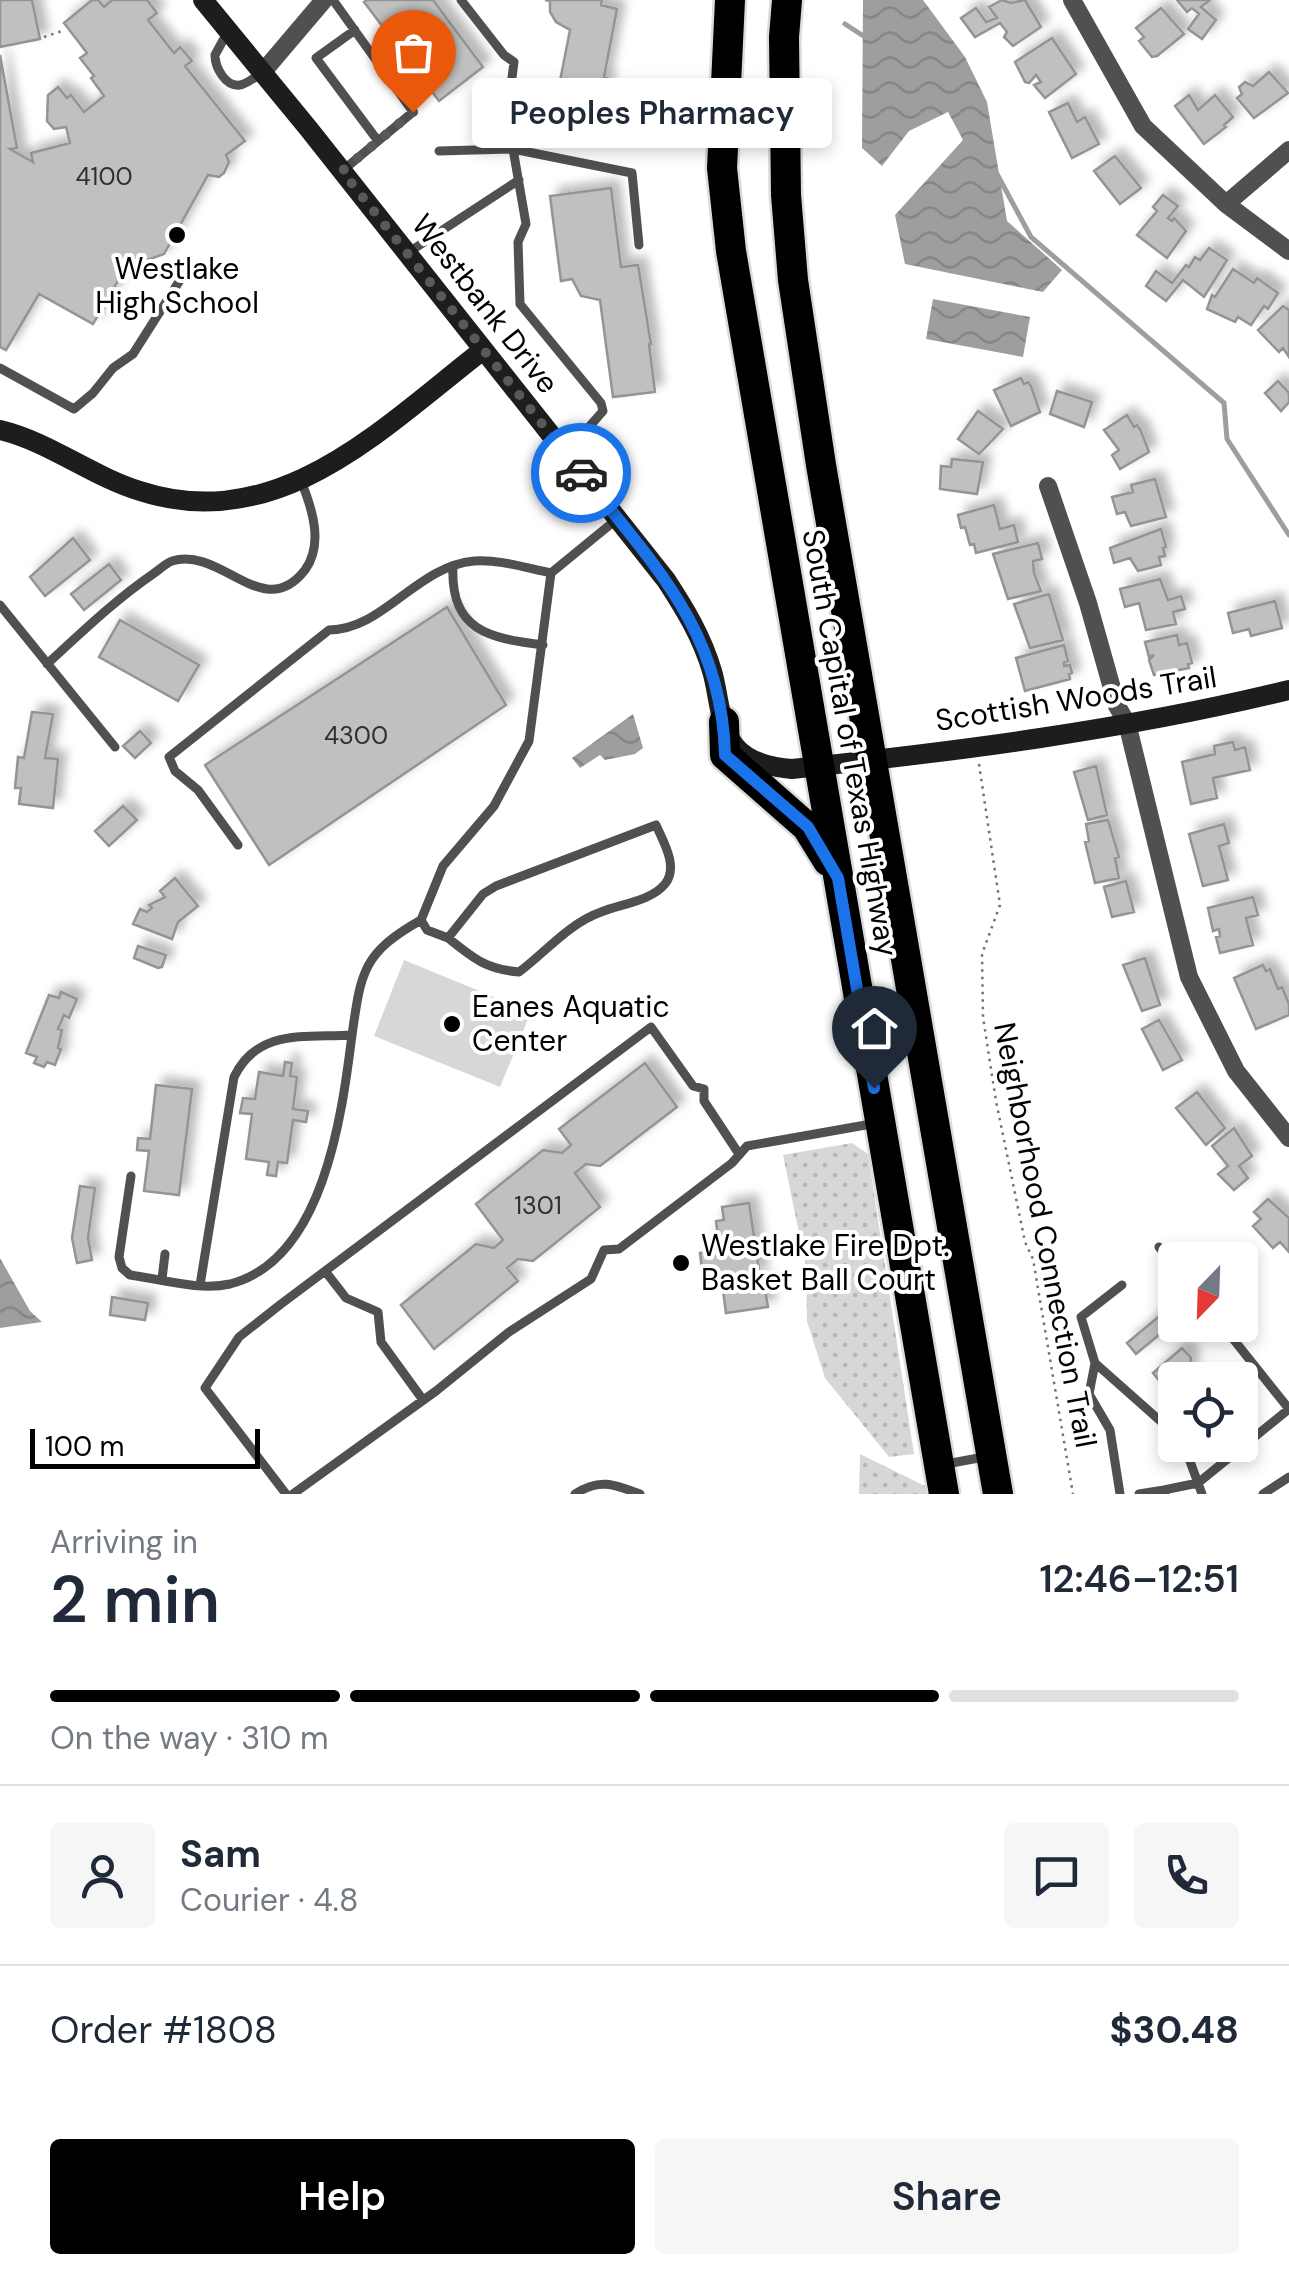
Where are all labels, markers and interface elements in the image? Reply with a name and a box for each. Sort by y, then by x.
pin [371,10,456,113]
icon: bag [386,25,441,80]
callout: Peoples Pharmacy [473,77,833,147]
text: Peoples Pharmacy [510,92,794,134]
house number: 4100 [75,160,133,193]
street label: Westbank Drive [403,206,568,401]
marker: Westlake High School [166,224,188,246]
place label: Westlake High School [95,249,259,322]
courier [531,423,631,523]
icon: car [554,446,609,501]
street label: South Capital of Texas Highway [794,526,907,960]
street label: Scottish Woods Trail [933,657,1219,740]
house number: 4300 [324,719,388,752]
pin [832,986,917,1089]
place label: Eanes Aquatic Center [472,987,670,1060]
icon: home [847,1001,902,1056]
marker: Eanes Aquatic Center [441,1013,463,1035]
street label: Neighborhood Connection Trail [985,1019,1106,1451]
house number: 1301 [514,1189,562,1222]
place label: Westlake Fire Dpt. Basket Ball Court [701,1226,949,1299]
north arrow [1158,1242,1258,1342]
map controls [1158,1242,1258,1462]
marker: Westlake Fire Dpt. Basket Ball Court [670,1252,692,1274]
button: locate [1158,1362,1258,1462]
scale bar [30,1424,260,1468]
text: 100 m [45,1428,124,1465]
text: Arriving in [50,1521,198,1563]
text: 12:46–12:51 [1039,1554,1239,1604]
text: 2 min [50,1558,220,1642]
text: On the way · 310 m [50,1717,328,1759]
button: person [50,1823,155,1928]
button: chat [1004,1823,1109,1928]
button: phone [1134,1823,1239,1928]
text: Sam [180,1829,261,1879]
text: Courier · 4.8 [180,1879,358,1921]
text: Order #1808 [50,2005,277,2055]
text: $30.48 [1110,2005,1239,2055]
button: Help [50,2139,635,2254]
button: Share [655,2139,1239,2254]

